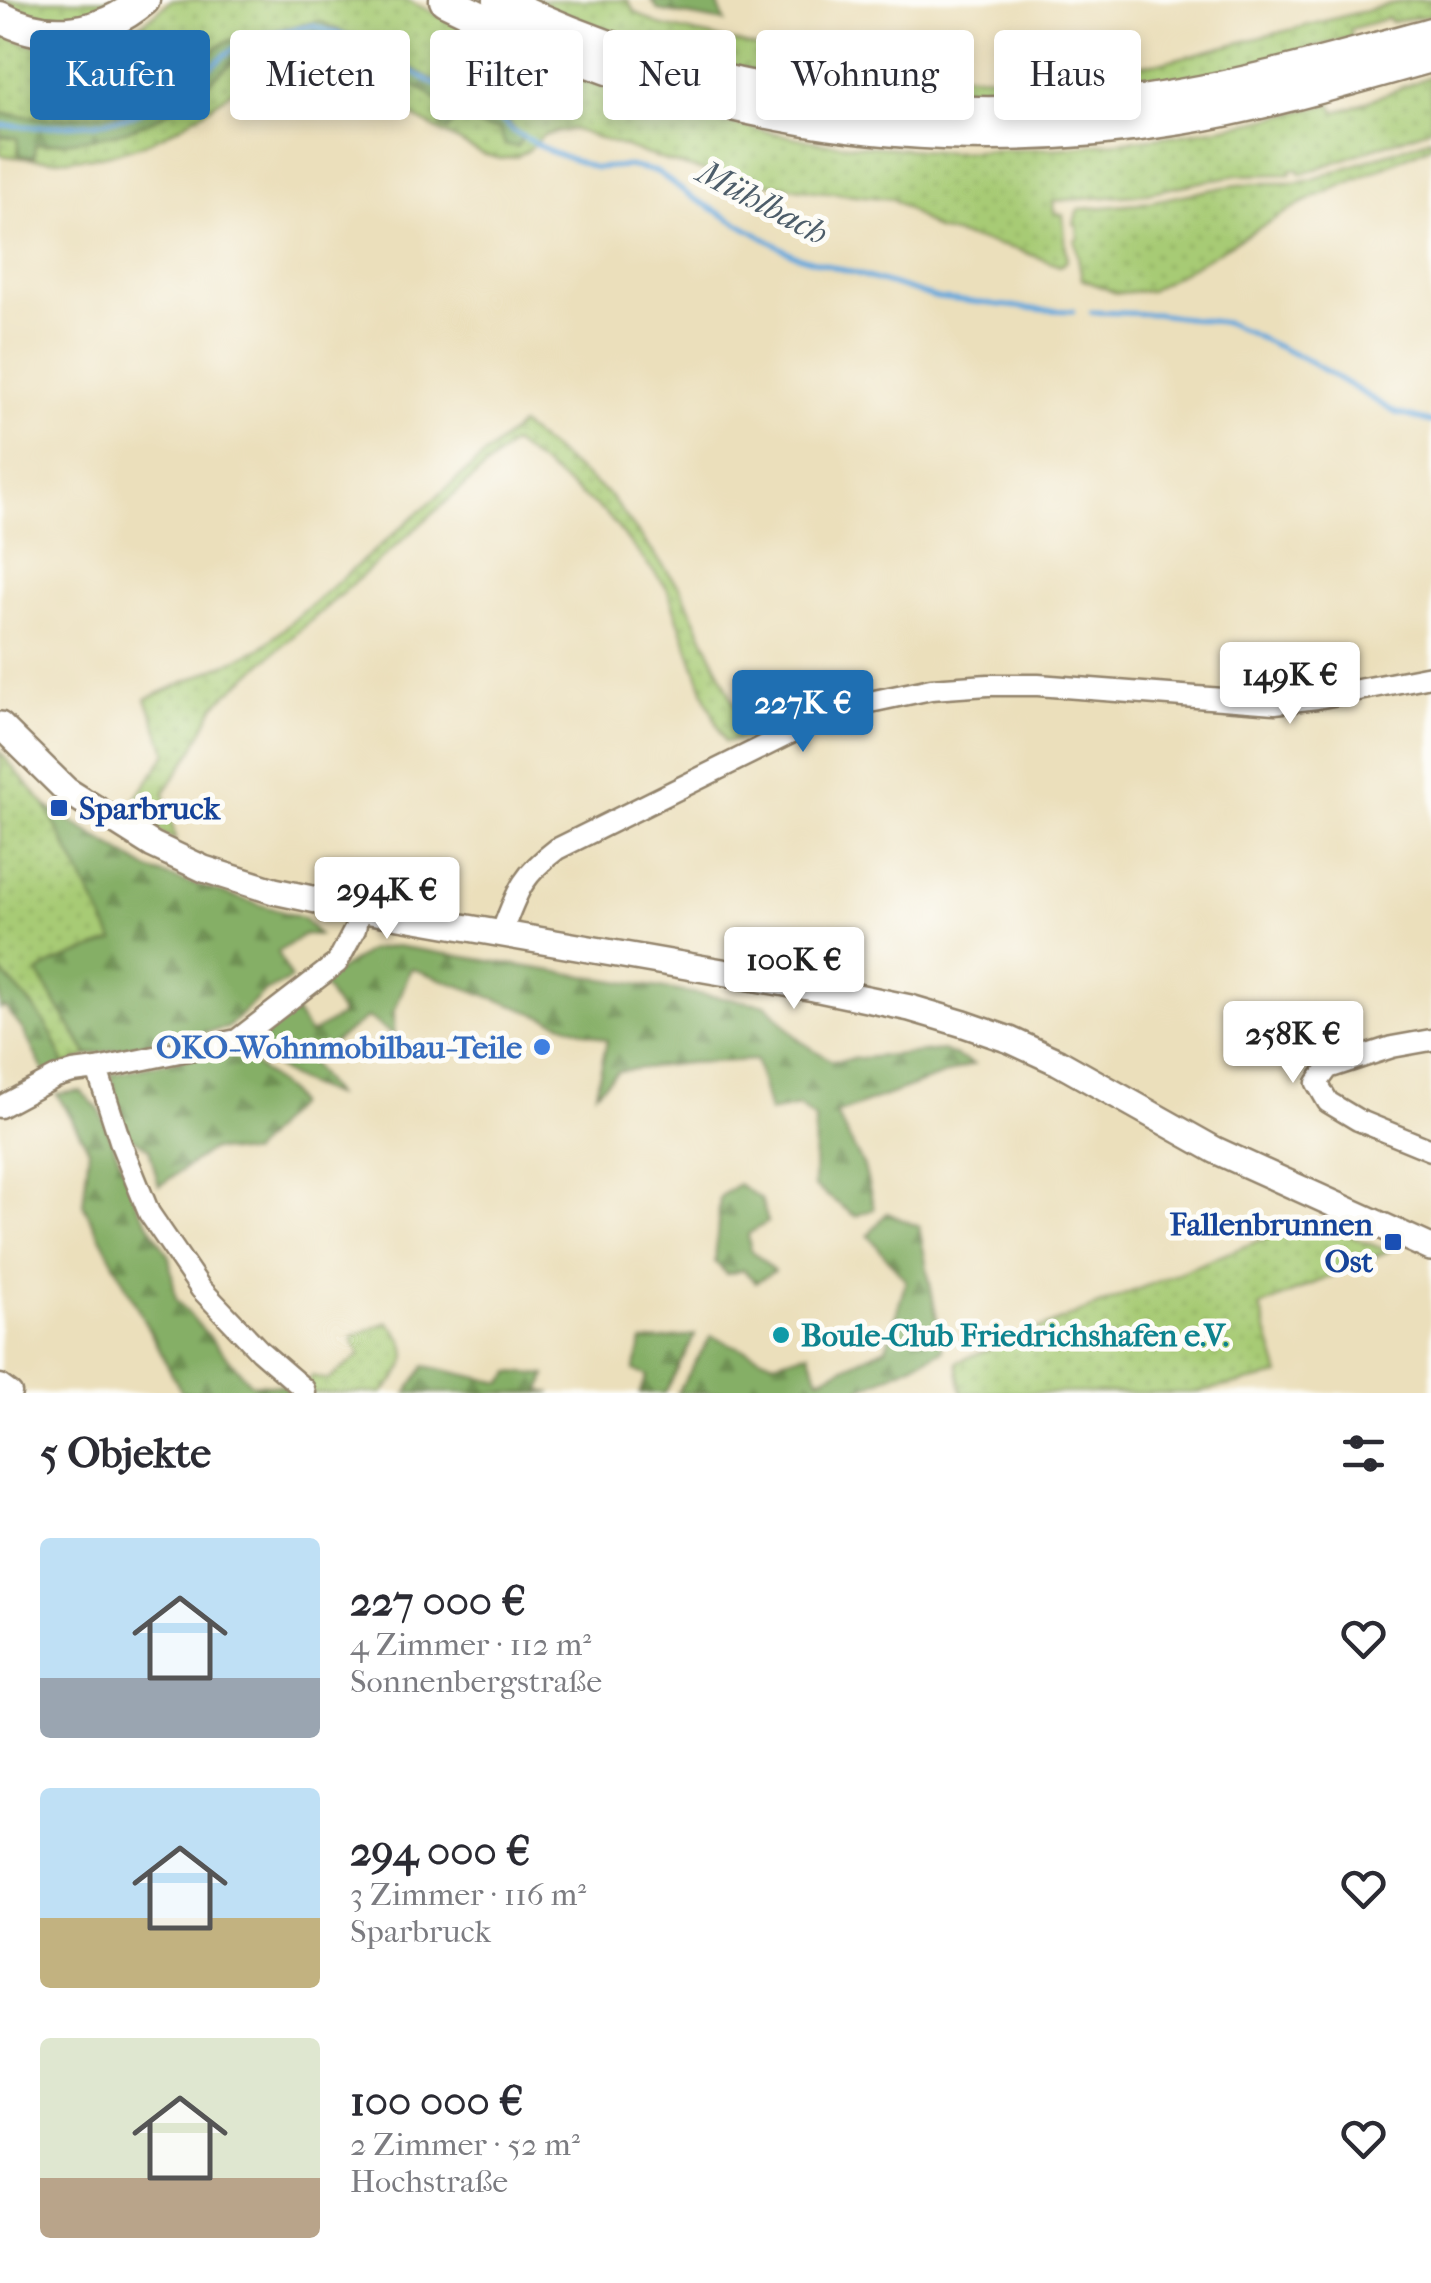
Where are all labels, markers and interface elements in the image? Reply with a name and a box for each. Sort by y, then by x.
chip: Kaufen [30,30,210,120]
chip: Mieten [230,30,410,120]
chip: Filter [430,30,583,120]
chip: Neu [603,30,736,120]
chip: Wohnung [756,30,974,120]
chip: Haus [994,30,1141,120]
water label: Mühlbach [689,150,835,254]
pin: 149K € [1209,642,1371,727]
text: 149K € [1242,656,1338,693]
pin: 227K € [722,670,884,755]
text: 227K € [754,684,852,721]
place label: Sparbruck [79,790,222,827]
marker: Sparbruck [48,797,70,819]
pin: 294K € [306,857,468,942]
text: 294K € [337,871,437,908]
pin: 100K € [713,927,875,1012]
text: 100K € [746,941,842,978]
pin: 258K € [1212,1001,1374,1086]
text: 258K € [1245,1015,1341,1052]
place label: OKO-Wohnmobilbau-Teile [156,1029,522,1066]
marker: OKO-Wohnmobilbau-Teile [531,1036,553,1058]
place label: Fallenbrunnen Ost [1170,1206,1374,1280]
marker: Fallenbrunnen Ost [1382,1231,1404,1253]
place label: Boule-Club Friedrichshafen e.V. [801,1317,1229,1354]
marker: Boule-Club Friedrichshafen e.V. [770,1324,792,1346]
icon: filters [1336,1426,1391,1481]
text: 5 Objekte [40,1429,211,1478]
text: 227 000 € [350,1577,526,1626]
icon: home [120,1578,240,1698]
icon: heart [1336,1611,1391,1666]
text: 4 Zimmer · 112 m² [350,1626,591,1663]
text: Sonnenbergstraße [350,1663,602,1700]
text: 294 000 € [350,1827,531,1876]
icon: home [120,1828,240,1948]
icon: heart [1336,1861,1391,1916]
text: 3 Zimmer · 116 m² [350,1876,586,1913]
text: Sparbruck [350,1913,491,1950]
text: 100 000 € [350,2077,524,2126]
icon: home [120,2078,240,2198]
icon: heart [1336,2111,1391,2166]
text: 2 Zimmer · 52 m² [350,2126,580,2163]
text: Hochstraße [350,2163,508,2200]

